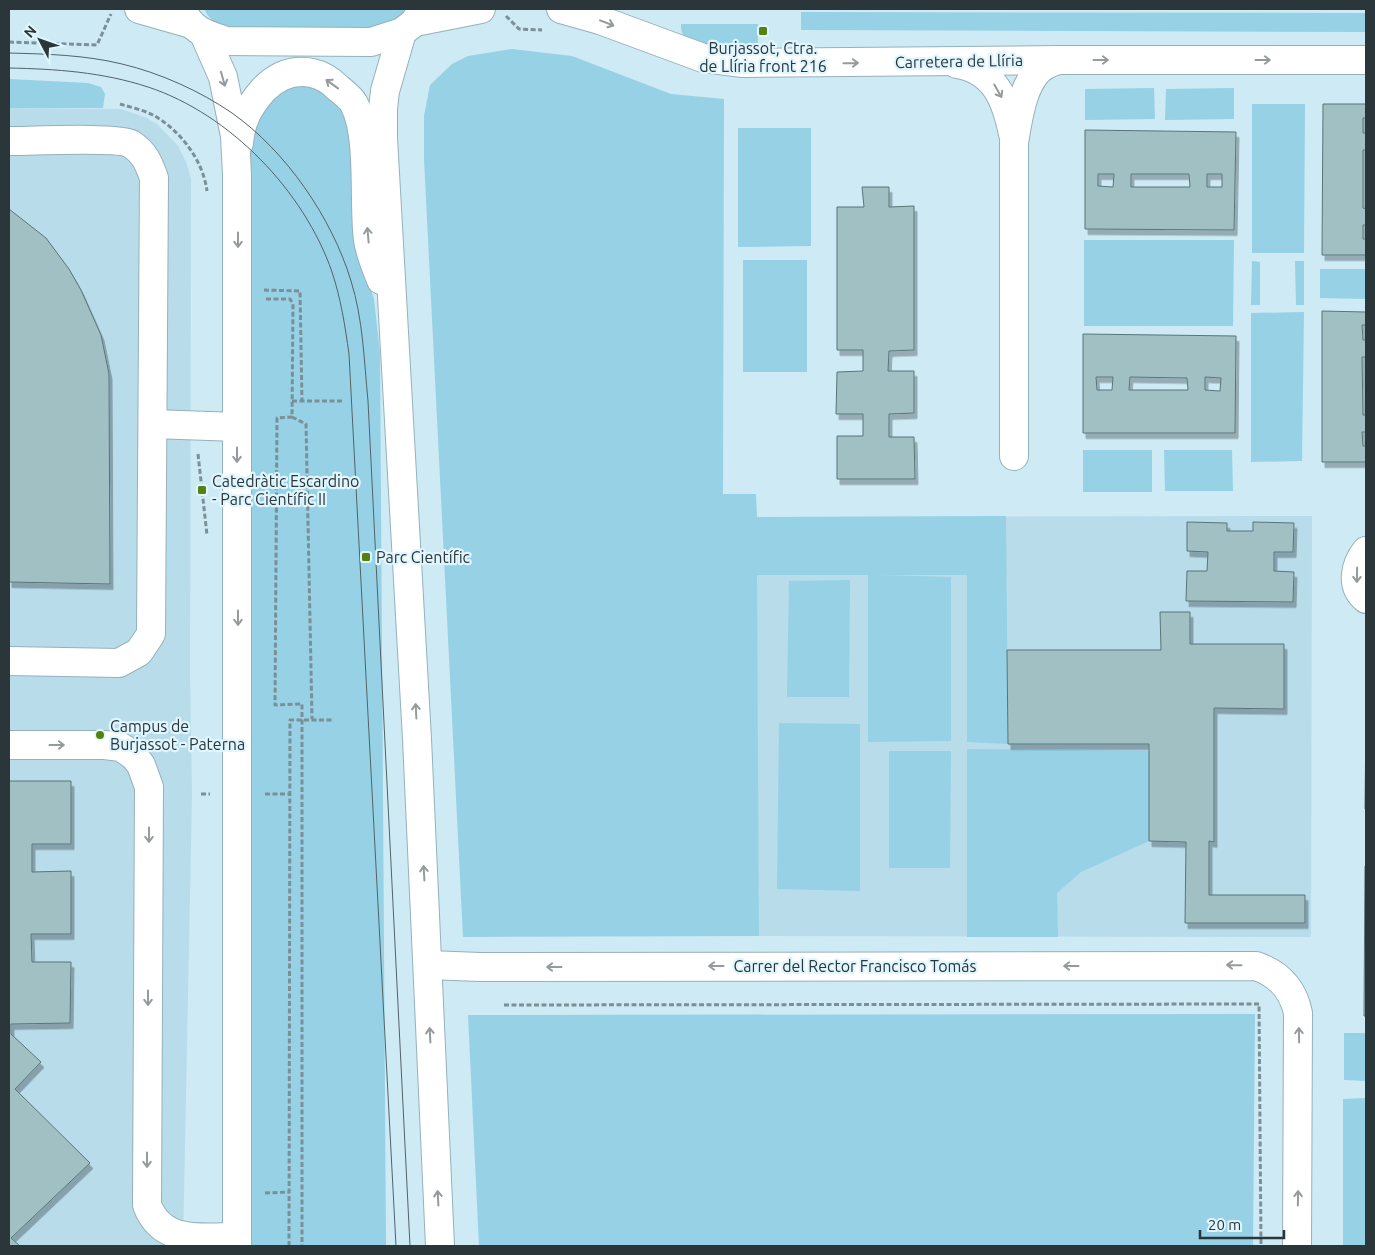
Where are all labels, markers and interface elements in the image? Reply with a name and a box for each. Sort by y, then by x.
north arrow [15,15,65,65]
one-way arrow [599,19,615,28]
text: N [21,22,40,41]
marker: Burjassot, Ctra. de Llíria front 216 [757,25,769,37]
place label: Burjassot, Ctra. de Llíria front 216 [699,39,827,75]
street label: Carretera de Llíria [895,51,1023,71]
one-way arrow [1092,55,1109,65]
one-way arrow [1255,55,1271,65]
one-way arrow [843,58,859,67]
one-way arrow [218,71,228,87]
one-way arrow [326,78,339,89]
one-way arrow [994,84,1004,98]
one-way arrow [364,227,373,243]
one-way arrow [233,232,243,248]
one-way arrow [232,446,242,463]
place label: Catedràtic Escardino - Parc Científic II [212,472,359,508]
marker: Catedràtic Escardino - Parc Científic II [196,484,208,496]
place label: Parc Científic [376,548,471,566]
marker: Parc Científic [360,551,372,563]
one-way arrow [1352,567,1362,583]
one-way arrow [233,609,243,625]
one-way arrow [411,703,420,719]
place label: Campus de Burjassot - Paterna [110,717,245,753]
marker: Campus de Burjassot - Paterna [94,729,106,741]
one-way arrow [49,740,65,750]
one-way arrow [144,826,154,843]
one-way arrow [419,865,428,881]
street label: Carrer del Rector Francisco Tomás [733,957,977,975]
one-way arrow [708,961,724,971]
one-way arrow [1063,961,1080,971]
one-way arrow [1226,961,1242,970]
one-way arrow [546,962,562,972]
one-way arrow [143,989,153,1005]
one-way arrow [1294,1027,1304,1044]
one-way arrow [425,1028,435,1044]
one-way arrow [142,1152,152,1168]
one-way arrow [434,1190,443,1206]
one-way arrow [1293,1190,1303,1206]
scale bar [1200,1208,1284,1240]
text: 20 m [1208,1216,1241,1233]

